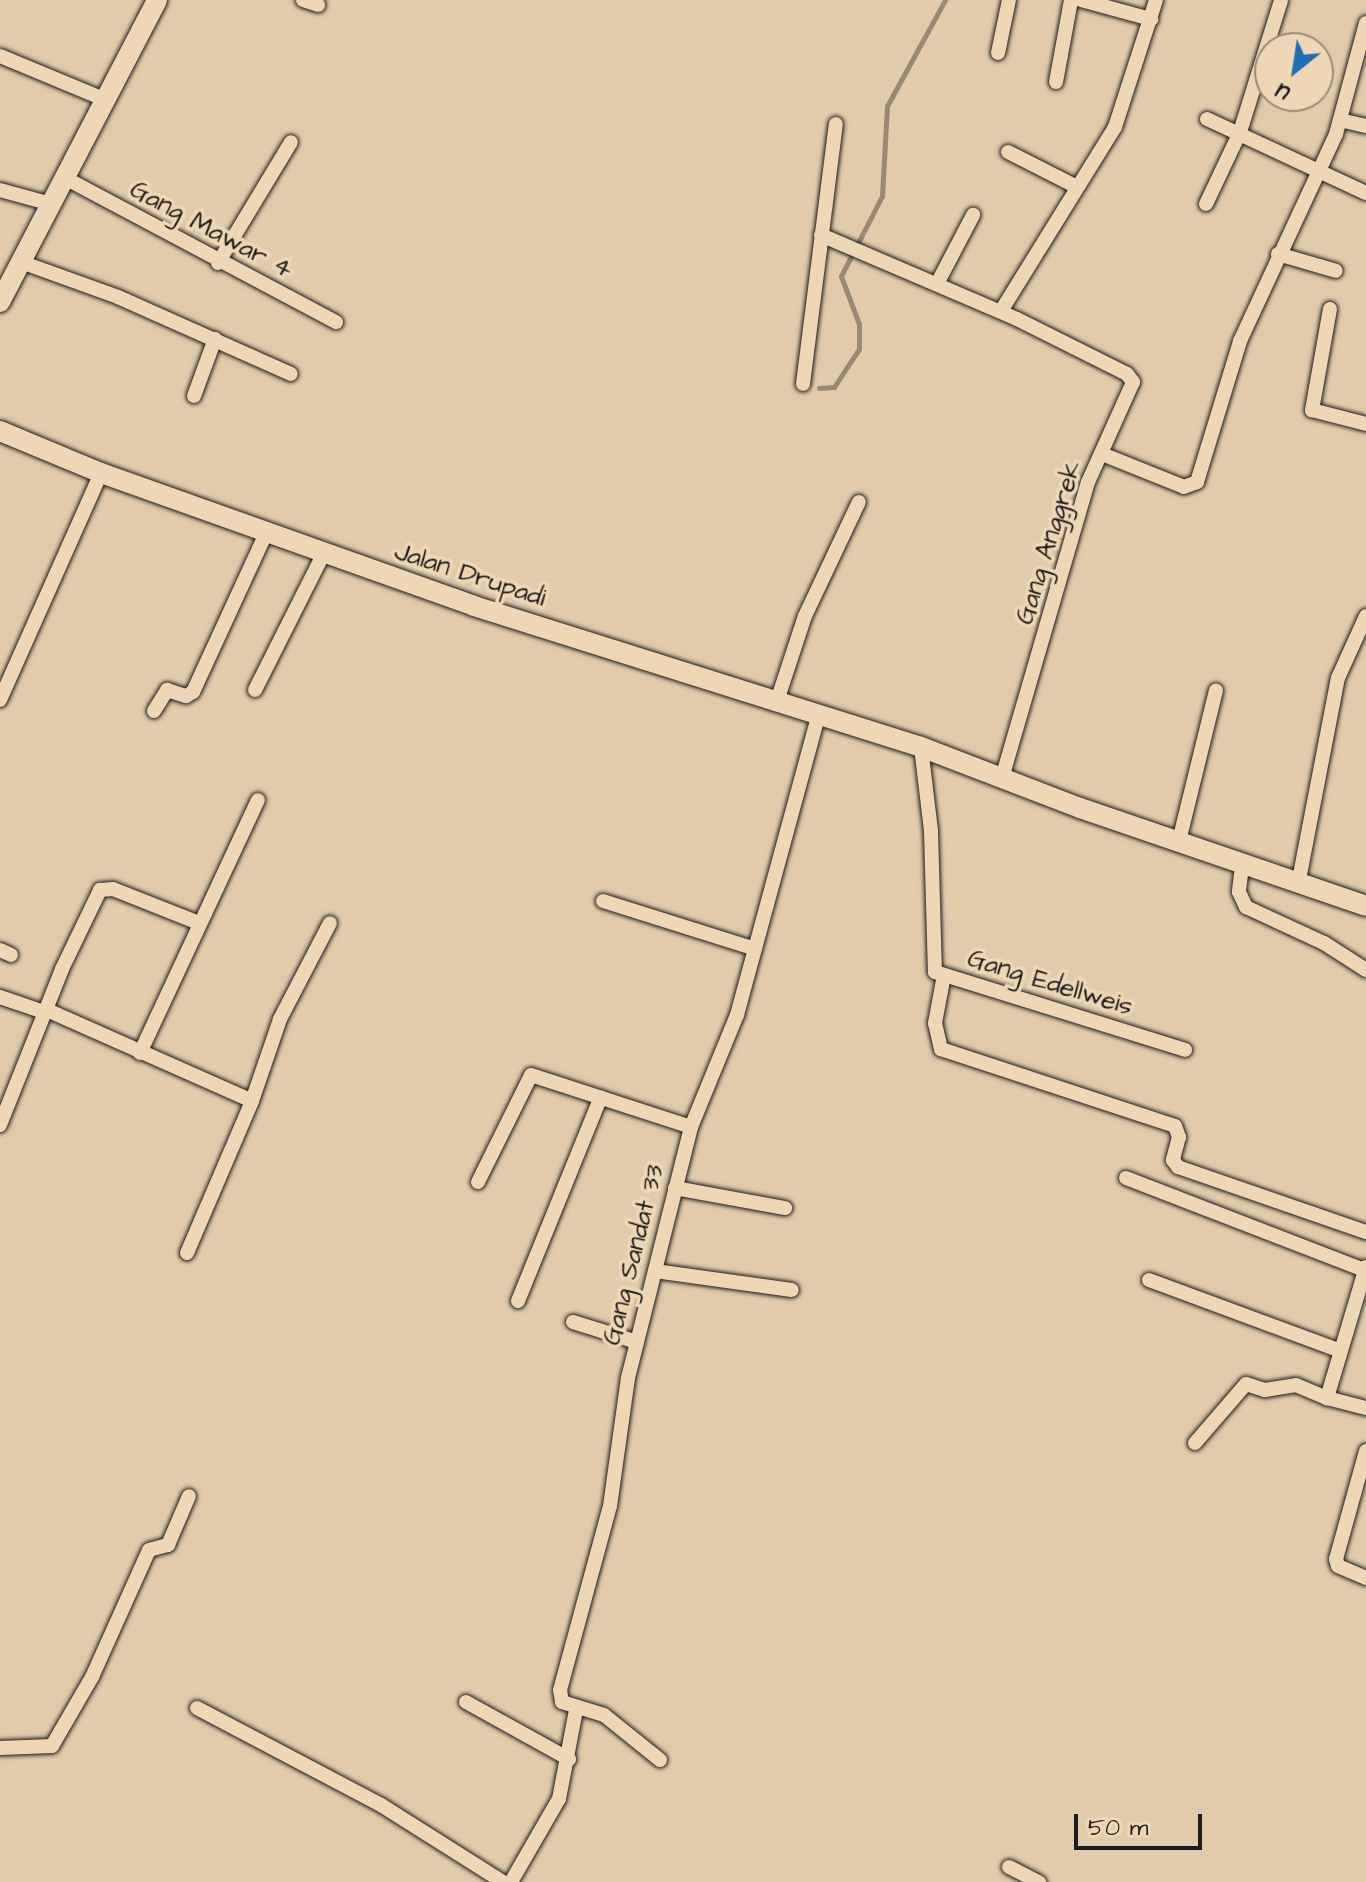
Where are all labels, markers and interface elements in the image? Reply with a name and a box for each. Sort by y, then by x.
north arrow [1254,32,1334,112]
text: U [1270,75,1296,108]
street label: Gang Mawar 4 [124,174,298,286]
street label: Gang Anggrek [1009,458,1089,628]
street label: Jalan Drupadi [390,536,550,614]
street label: Gang Edellweis [964,943,1136,1023]
street label: Gang Sandat 33 [596,1162,672,1348]
scale bar [1078,1798,1206,1848]
text: 50 m [1088,1811,1148,1845]

